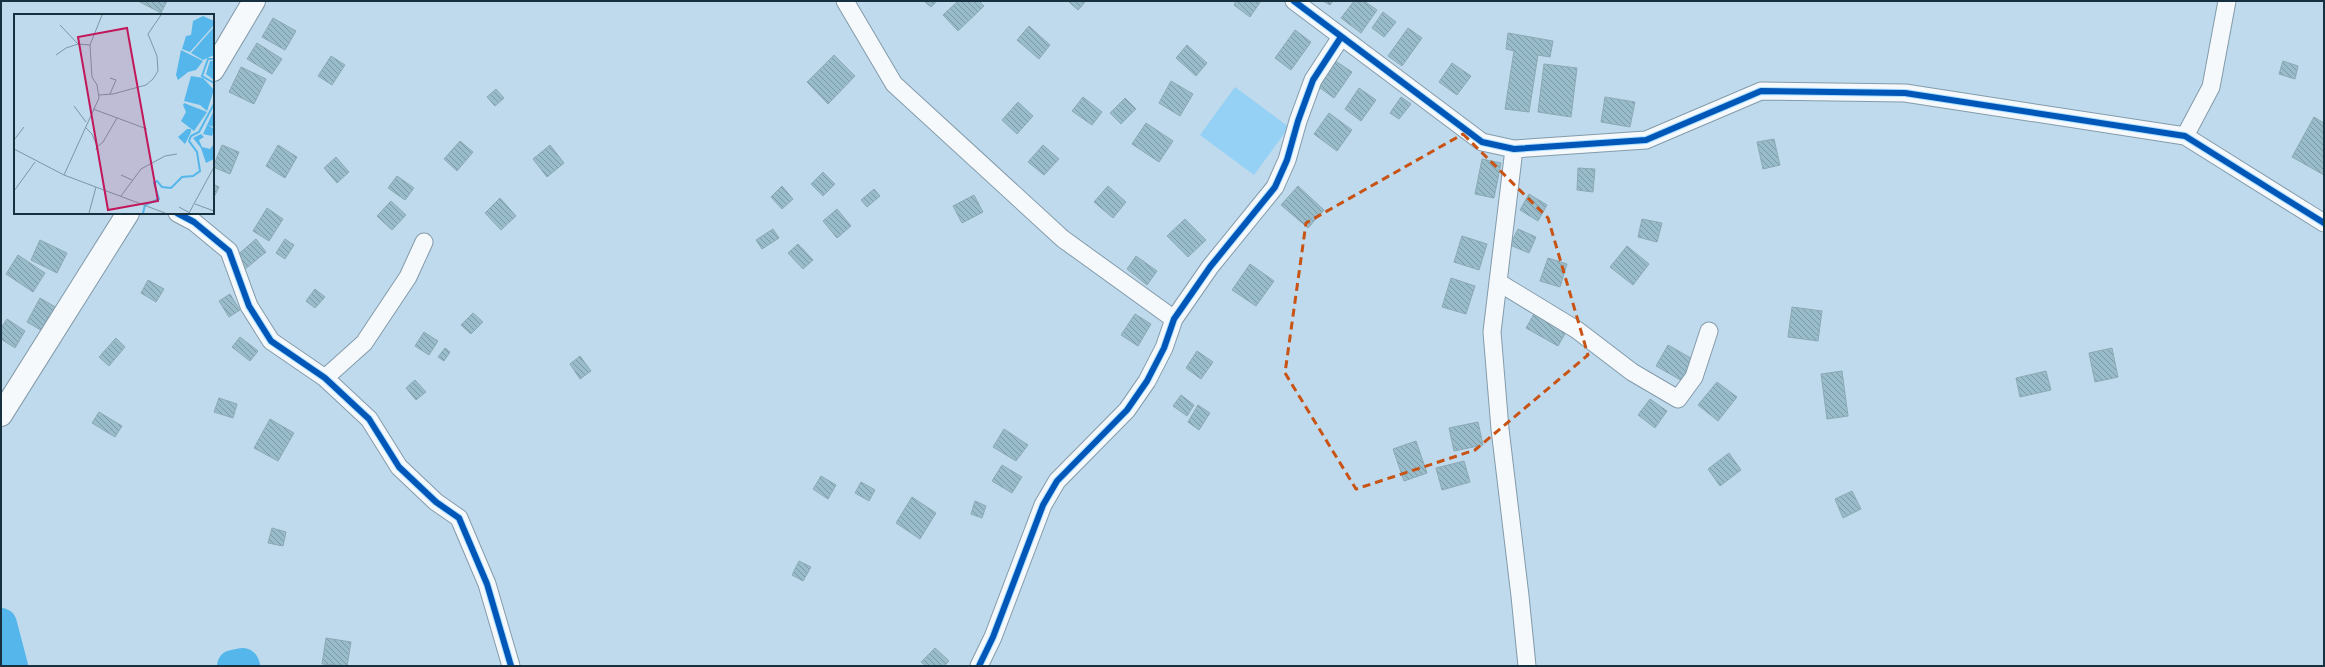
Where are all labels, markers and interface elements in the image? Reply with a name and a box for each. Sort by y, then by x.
inset map [14,14,214,214]

